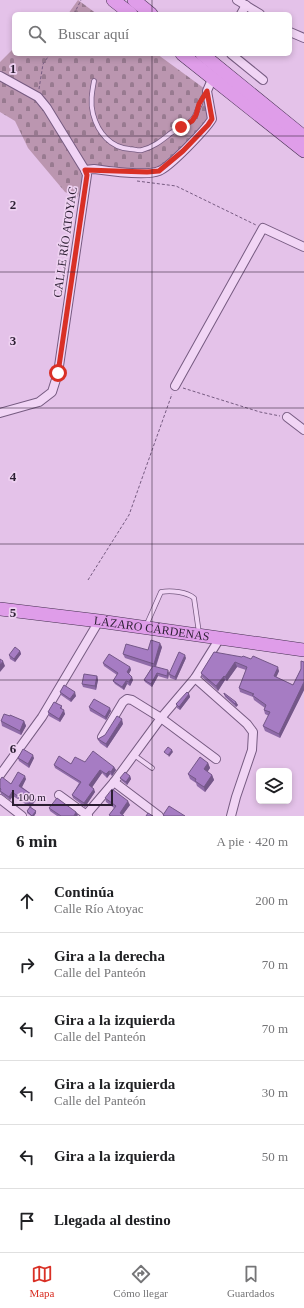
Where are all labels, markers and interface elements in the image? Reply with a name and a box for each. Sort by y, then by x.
search box [12,12,292,56]
icon: search [26,23,48,45]
text: Buscar aquí [58,26,129,42]
text: 1 [10,61,16,76]
route end [172,118,190,136]
street label: CALLE RÍO ATOYAC [50,186,80,298]
text: 2 [10,197,16,212]
text: 3 [10,333,17,348]
route start [49,364,67,382]
text: 4 [10,469,17,484]
text: 5 [10,605,17,620]
street label: LÁZARO CÁRDENAS [93,613,210,644]
text: 6 [10,741,17,756]
map controls [256,768,292,804]
button: layers [256,768,292,804]
scale bar [12,788,113,807]
text: 100 m [18,791,46,803]
text: 6 min [16,832,57,851]
text: A pie · 420 m [217,834,288,849]
text: Continúa [54,884,114,900]
icon: ahead [16,890,38,912]
text: 200 m [255,893,288,908]
text: Calle Río Atoyac [54,901,144,916]
text: Gira a la derecha [54,948,165,964]
icon: right [16,954,38,976]
text: 70 m [262,957,288,972]
text: Calle del Panteón [54,965,146,980]
text: Gira a la izquierda [54,1012,175,1028]
icon: left [16,1018,38,1040]
text: 70 m [262,1021,288,1036]
text: Calle del Panteón [54,1029,146,1044]
text: Gira a la izquierda [54,1076,175,1092]
icon: left [16,1082,38,1104]
text: 30 m [262,1085,288,1100]
text: Calle del Panteón [54,1093,146,1108]
icon: left [16,1146,38,1168]
text: Gira a la izquierda [54,1148,175,1164]
text: 50 m [262,1149,288,1164]
icon: arrive [16,1210,38,1232]
text: Llegada al destino [54,1212,171,1228]
tab: Mapa [29,1263,54,1299]
tab: Cómo llegar [113,1263,168,1299]
tab: Guardados [227,1263,275,1299]

